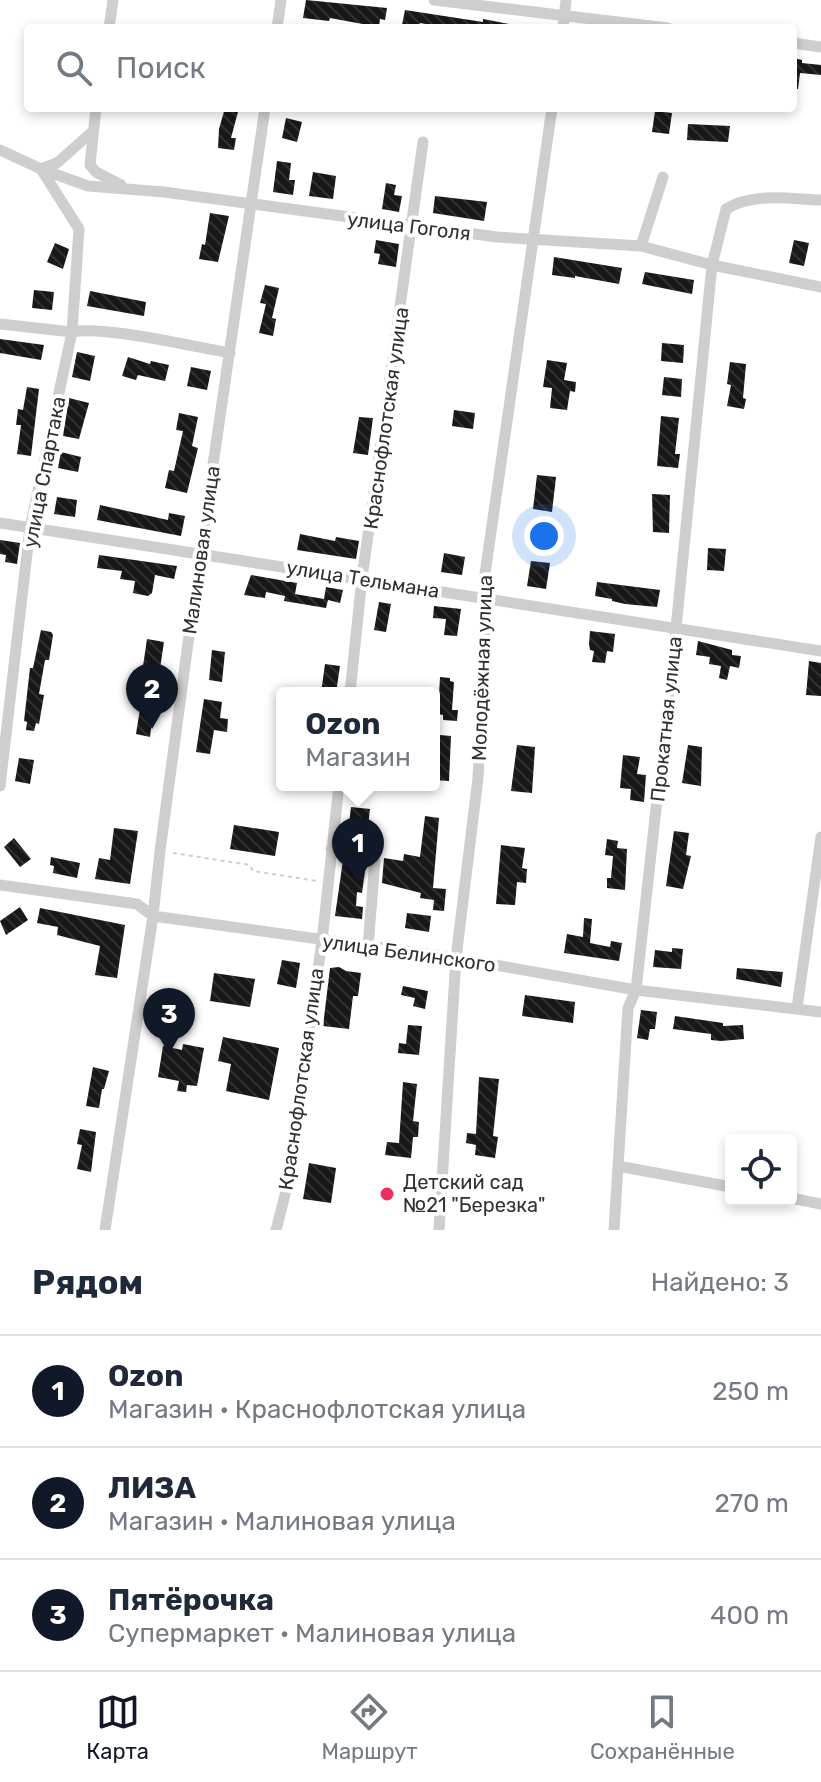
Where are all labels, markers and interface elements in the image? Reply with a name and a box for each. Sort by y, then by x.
search box [24,24,797,112]
icon: search [52,46,96,90]
text: Поиск [116,50,206,86]
street label: улица Гоголя [346,207,472,245]
street label: Краснофлотская улица [359,305,413,531]
street label: улица Спартака [18,394,70,550]
street label: Малиновая улица [177,464,225,636]
your location [524,516,564,556]
street label: улица Тельмана [285,555,441,603]
street label: Молодёжная улица [467,575,497,761]
street label: Прокатная улица [645,635,687,803]
pin: 2 [126,663,178,729]
popup [276,687,440,791]
text: Ozon [305,706,381,742]
text: Магазин [305,742,411,773]
pin: 1 [332,817,384,883]
street label: улица Белинского [321,929,497,977]
street label: Краснофлотская улица [274,966,328,1192]
pin: 3 [143,988,195,1054]
map controls [725,1134,797,1206]
button: locate [725,1134,797,1206]
place label: Детский сад №21 "Березка" [403,1170,545,1217]
marker: Детский сад №21 "Березка" [378,1185,396,1203]
text: Рядом [32,1262,143,1303]
text: Найдено: 3 [651,1267,789,1298]
text: Ozon [108,1358,183,1394]
text: 1 [52,1376,64,1407]
text: 250 m [712,1376,789,1407]
text: Магазин · Краснофлотская улица [108,1394,526,1425]
text: ЛИЗА [108,1470,196,1506]
text: 2 [50,1488,66,1519]
text: 270 m [714,1488,789,1519]
text: Магазин · Малиновая улица [108,1506,456,1537]
text: Пятёрочка [108,1582,274,1618]
text: 3 [49,1600,67,1631]
text: 400 m [710,1600,789,1631]
text: Супермаркет · Малиновая улица [108,1618,516,1649]
tab: Карта [86,1690,149,1765]
tab: Маршрут [321,1690,417,1765]
tab: Сохранённые [590,1690,735,1765]

